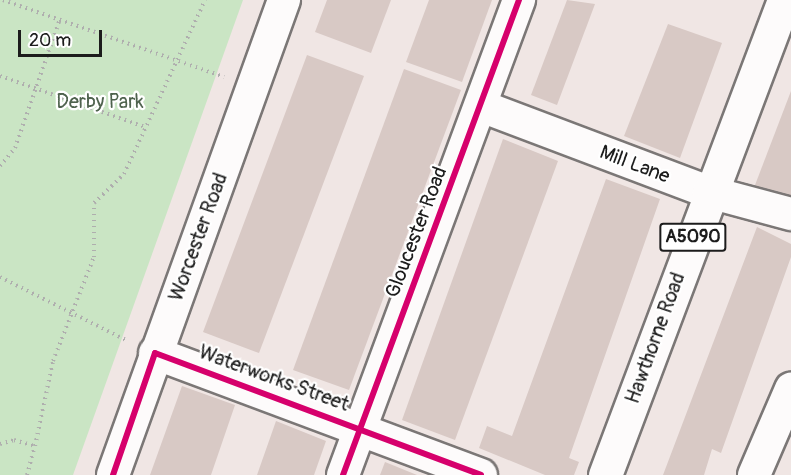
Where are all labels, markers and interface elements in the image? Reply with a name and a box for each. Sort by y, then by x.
scale bar [21,18,105,56]
text: 20 m [29,29,71,52]
park label: Derby Park [56,89,144,113]
street label: Mill Lane [597,140,673,188]
street label: Gloucester Road [380,163,452,301]
street label: Worcester Road [164,170,232,304]
road number: A5090 [658,222,728,252]
street label: Hawthorne Road [620,269,690,407]
street label: Waterworks Street [196,340,352,416]

